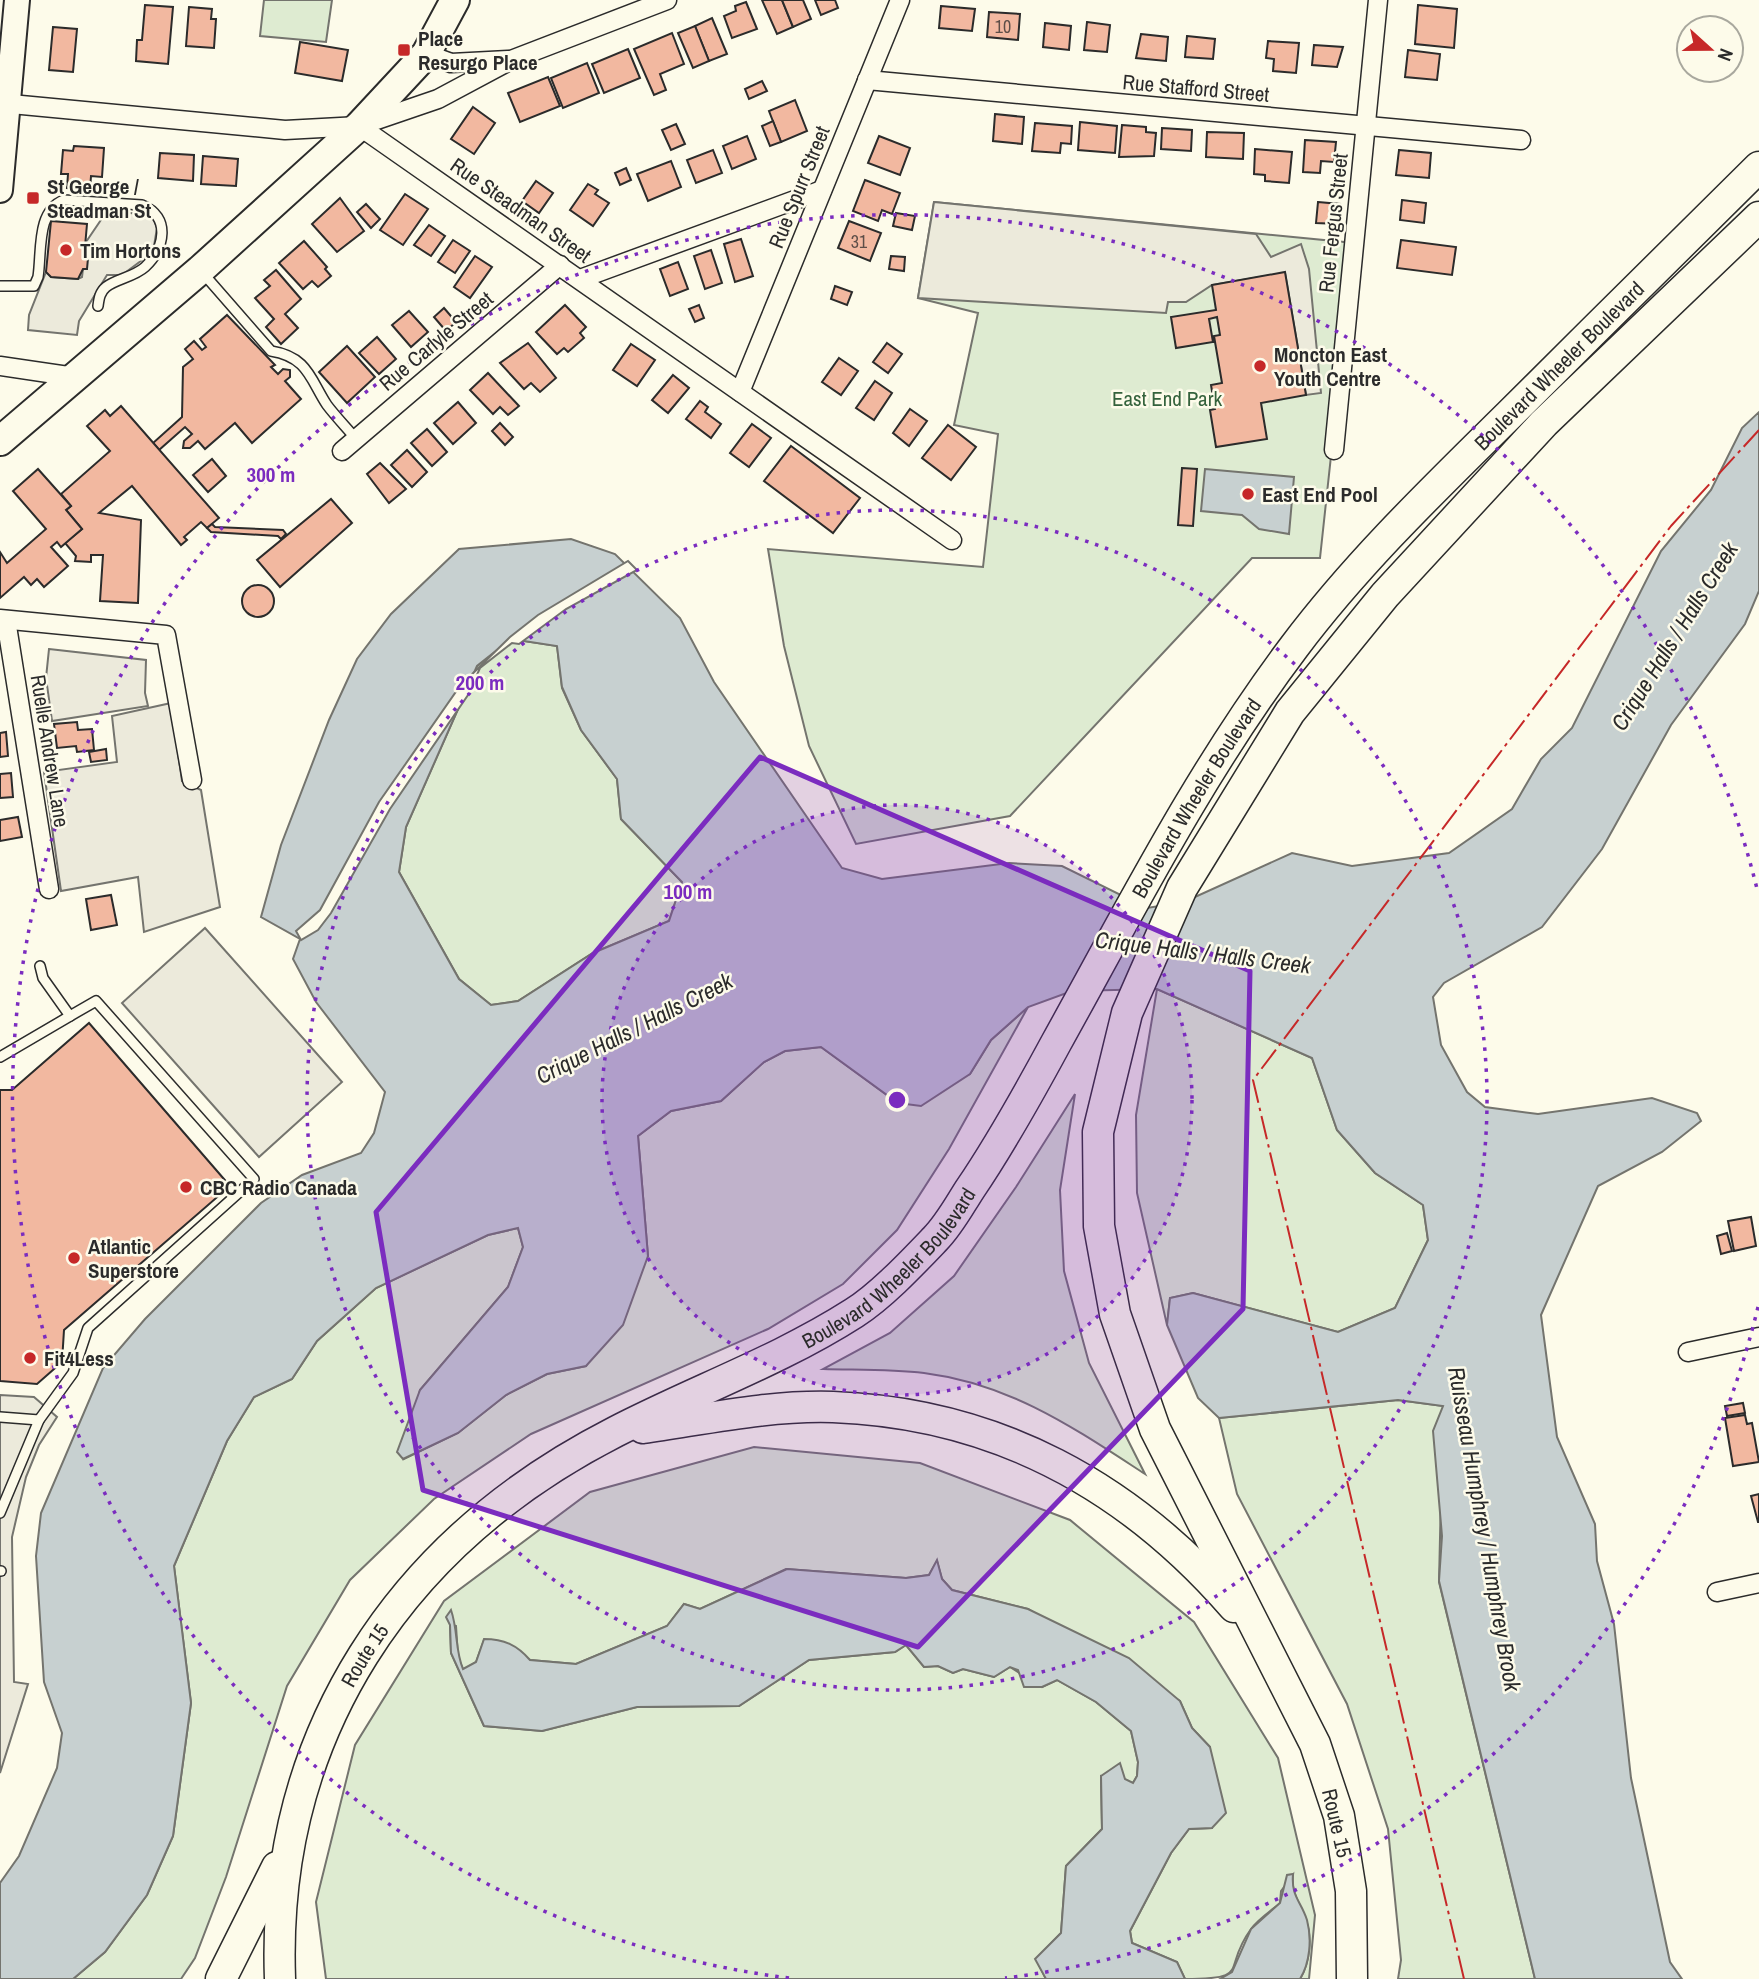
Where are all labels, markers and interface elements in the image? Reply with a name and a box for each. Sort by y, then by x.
house number: 10 [995,14,1011,39]
north arrow [1675,14,1745,84]
place label: Place Resurgo Place [418,24,538,77]
marker: Place Resurgo Place [396,42,412,58]
text: N [1712,45,1740,65]
street label: Rue Stafford Street [1121,67,1271,109]
street label: Rue Spurr Street [761,121,837,252]
street label: Rue Steadman Street [445,151,597,269]
street label: Rue Fergus Street [1311,152,1355,294]
place label: St George / Steadman St [47,172,152,225]
marker: St George / Steadman St [25,190,41,206]
house number: 31 [851,229,868,254]
place label: Tim Hortons [80,236,181,265]
marker: Tim Hortons [58,242,74,258]
street label: Boulevard Wheeler Boulevard [1467,274,1650,456]
street label: Rue Carlyle Street [373,285,499,397]
place label: Moncton East Youth Centre [1274,340,1387,393]
marker: Moncton East Youth Centre [1252,358,1268,374]
park label: East End Park [1112,384,1222,413]
text: 300 m [247,460,295,489]
place label: East End Pool [1262,480,1378,509]
marker: East End Pool [1240,486,1256,502]
water label: Crique Halls / Halls Creek [1603,534,1745,736]
text: 200 m [456,668,504,697]
street label: Ruelle Andrew Lane [24,673,76,829]
street label: Boulevard Wheeler Boulevard [1124,692,1268,903]
text: 100 m [664,877,712,906]
water label: Crique Halls / Halls Creek [1093,923,1314,981]
water label: Crique Halls / Halls Creek [530,964,739,1091]
centre of rings [885,1088,909,1112]
place label: CBC Radio Canada [200,1173,357,1202]
marker: CBC Radio Canada [178,1179,194,1195]
street label: Boulevard Wheeler Boulevard [797,1182,982,1355]
place label: Atlantic Superstore [88,1232,179,1285]
marker: Atlantic Superstore [66,1250,82,1266]
place label: Fit4Less [44,1344,114,1373]
marker: Fit4Less [22,1350,38,1366]
water label: Ruisseau Humphrey / Humphrey Brook [1441,1364,1529,1695]
street label: Route 15 [333,1617,395,1692]
street label: Route 15 [1315,1786,1359,1860]

